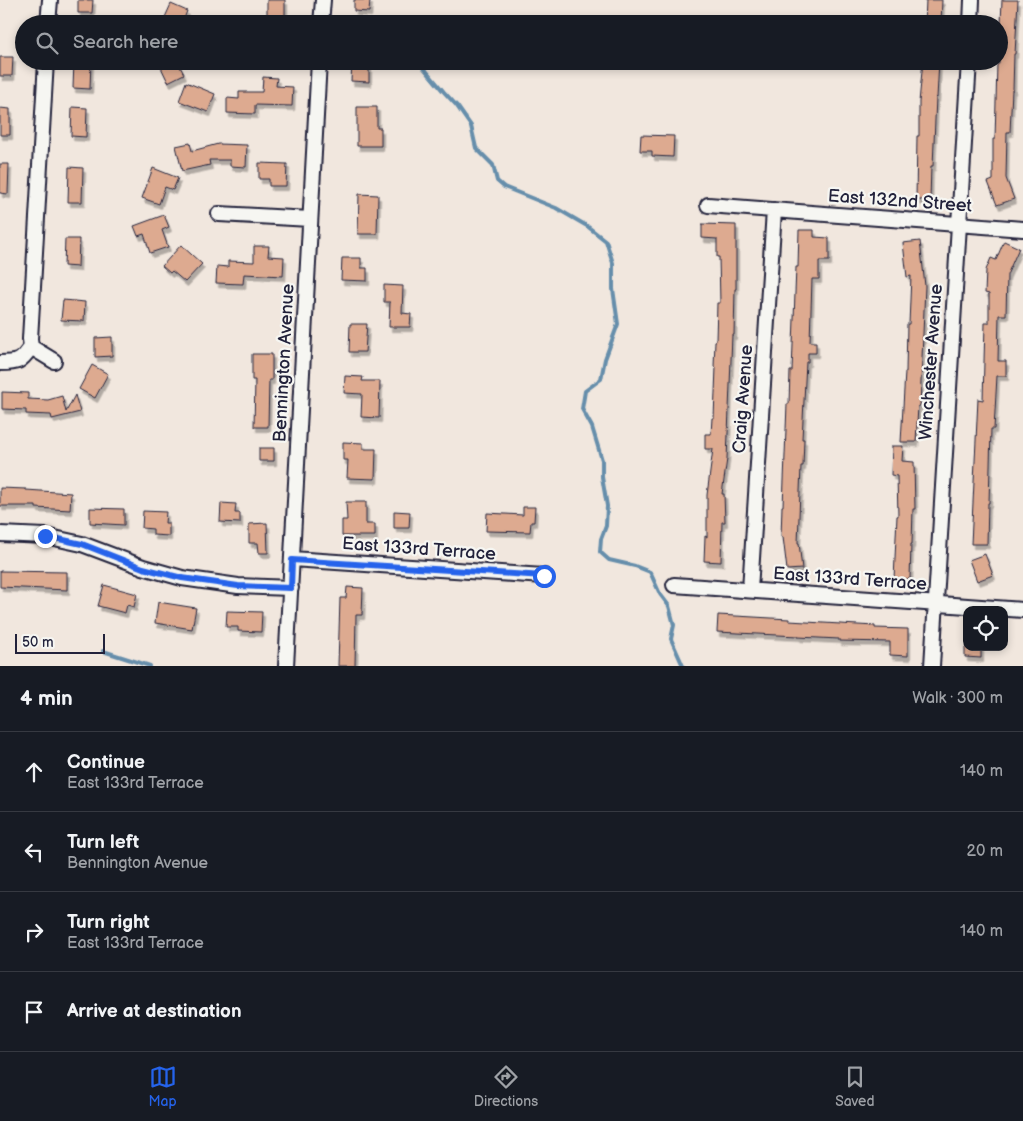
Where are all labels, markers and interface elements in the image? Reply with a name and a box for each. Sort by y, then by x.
search box [15,15,1008,70]
icon: search [33,29,61,57]
text: Search here [73,31,178,54]
street label: East 132nd Street [827,185,973,217]
street label: Bennington Avenue [269,283,299,443]
street label: Winchester Avenue [915,283,947,441]
street label: Craig Avenue [729,344,757,454]
route end [34,525,57,548]
street label: East 133rd Terrace [342,533,497,565]
street label: East 133rd Terrace [773,563,928,595]
route start [533,565,556,588]
map controls [963,606,1008,651]
button: locate [963,606,1008,651]
scale bar [15,631,105,654]
text: 50 m [22,634,54,651]
text: 4 min [20,686,73,711]
text: Walk · 300 m [912,689,1003,708]
text: Continue [67,751,145,774]
icon: ahead [20,758,48,786]
text: 140 m [960,762,1003,781]
text: East 133rd Terrace [67,774,204,793]
text: Turn left [67,831,139,854]
icon: left [20,838,48,866]
text: 20 m [967,842,1003,861]
text: Bennington Avenue [67,854,208,873]
text: Turn right [67,911,150,934]
icon: right [20,918,48,946]
text: 140 m [960,922,1003,941]
text: East 133rd Terrace [67,934,204,953]
icon: arrive [20,998,48,1026]
text: Arrive at destination [67,1000,242,1023]
tab: Map [149,1063,177,1110]
tab: Directions [474,1063,538,1110]
tab: Saved [835,1063,874,1110]

